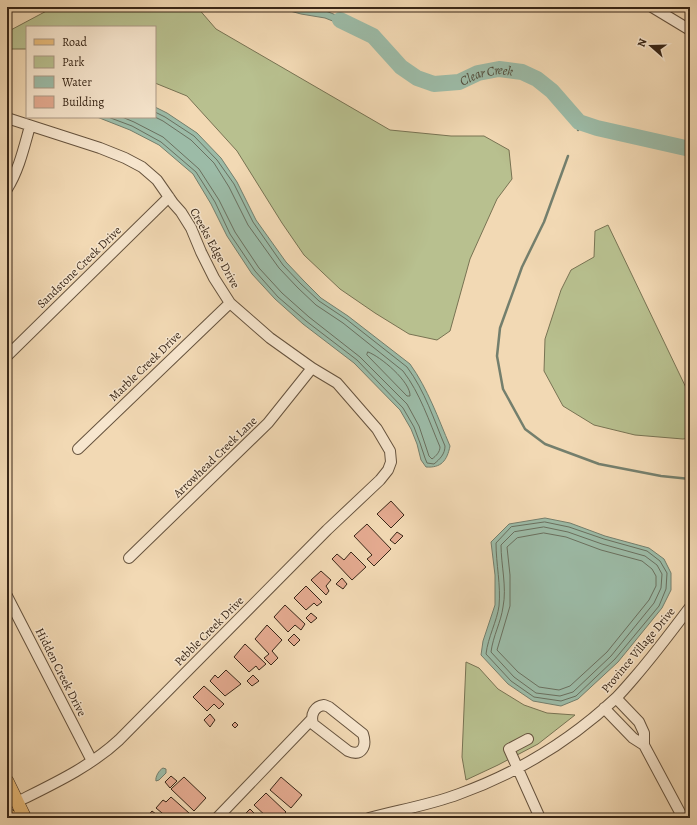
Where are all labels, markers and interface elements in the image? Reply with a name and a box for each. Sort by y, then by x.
legend [26,26,156,118]
north arrow [631,26,671,66]
text: Road [62,34,88,50]
text: N [634,36,650,49]
text: Park [62,54,85,70]
water label: Clear Creek [457,60,515,89]
text: Water [61,74,92,90]
text: Building [62,94,104,110]
street label: Creeks Edge Drive [186,205,244,291]
street label: Sandstone Creek Drive [33,222,125,312]
street label: Marble Creek Drive [105,327,185,405]
street label: Arrowhead Creek Lane [169,413,260,502]
street label: Pebble Creek Drive [171,593,247,669]
street label: Province Village Drive [597,604,679,696]
street label: Hidden Creek Drive [32,625,90,719]

